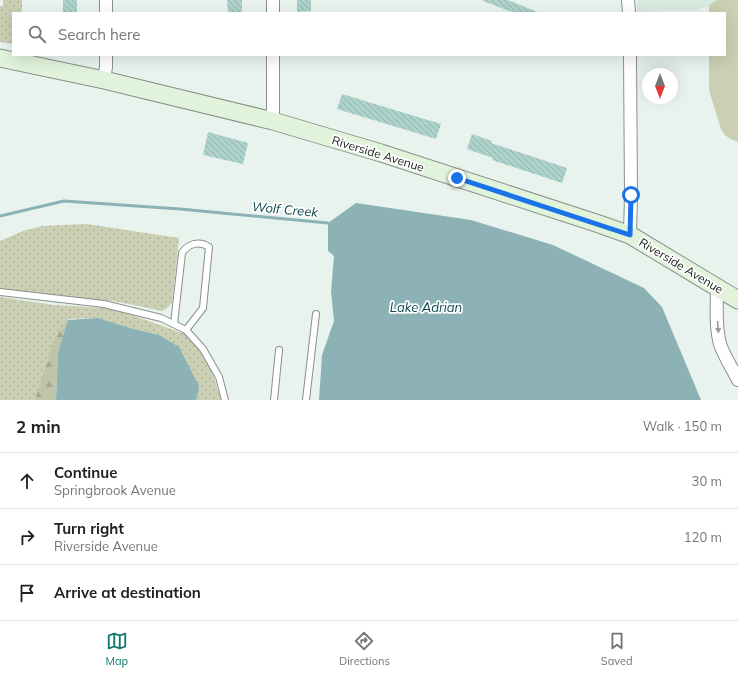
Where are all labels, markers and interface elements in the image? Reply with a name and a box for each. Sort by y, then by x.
search box [12,12,726,56]
icon: search [26,23,48,45]
text: Search here [58,25,140,44]
north arrow [642,68,678,104]
street label: Riverside Avenue [330,132,426,175]
route end [448,169,466,187]
route start [622,186,640,204]
water label: Wolf Creek [251,198,319,220]
street label: Riverside Avenue [636,234,726,297]
water label: Lake Adrian [390,299,462,315]
one-way arrow [715,321,721,333]
text: 2 min [16,416,61,437]
text: Walk · 150 m [643,418,722,434]
text: Continue [54,463,117,482]
icon: ahead [16,470,38,492]
text: 30 m [692,473,722,489]
text: Springbrook Avenue [54,482,176,498]
text: Turn right [54,519,124,538]
icon: right [16,526,38,548]
text: 120 m [684,529,722,545]
text: Riverside Avenue [54,538,158,554]
icon: arrive [16,582,38,604]
text: Arrive at destination [54,583,201,602]
tab: Map [105,630,128,668]
tab: Directions [339,630,390,668]
tab: Saved [601,630,633,668]

